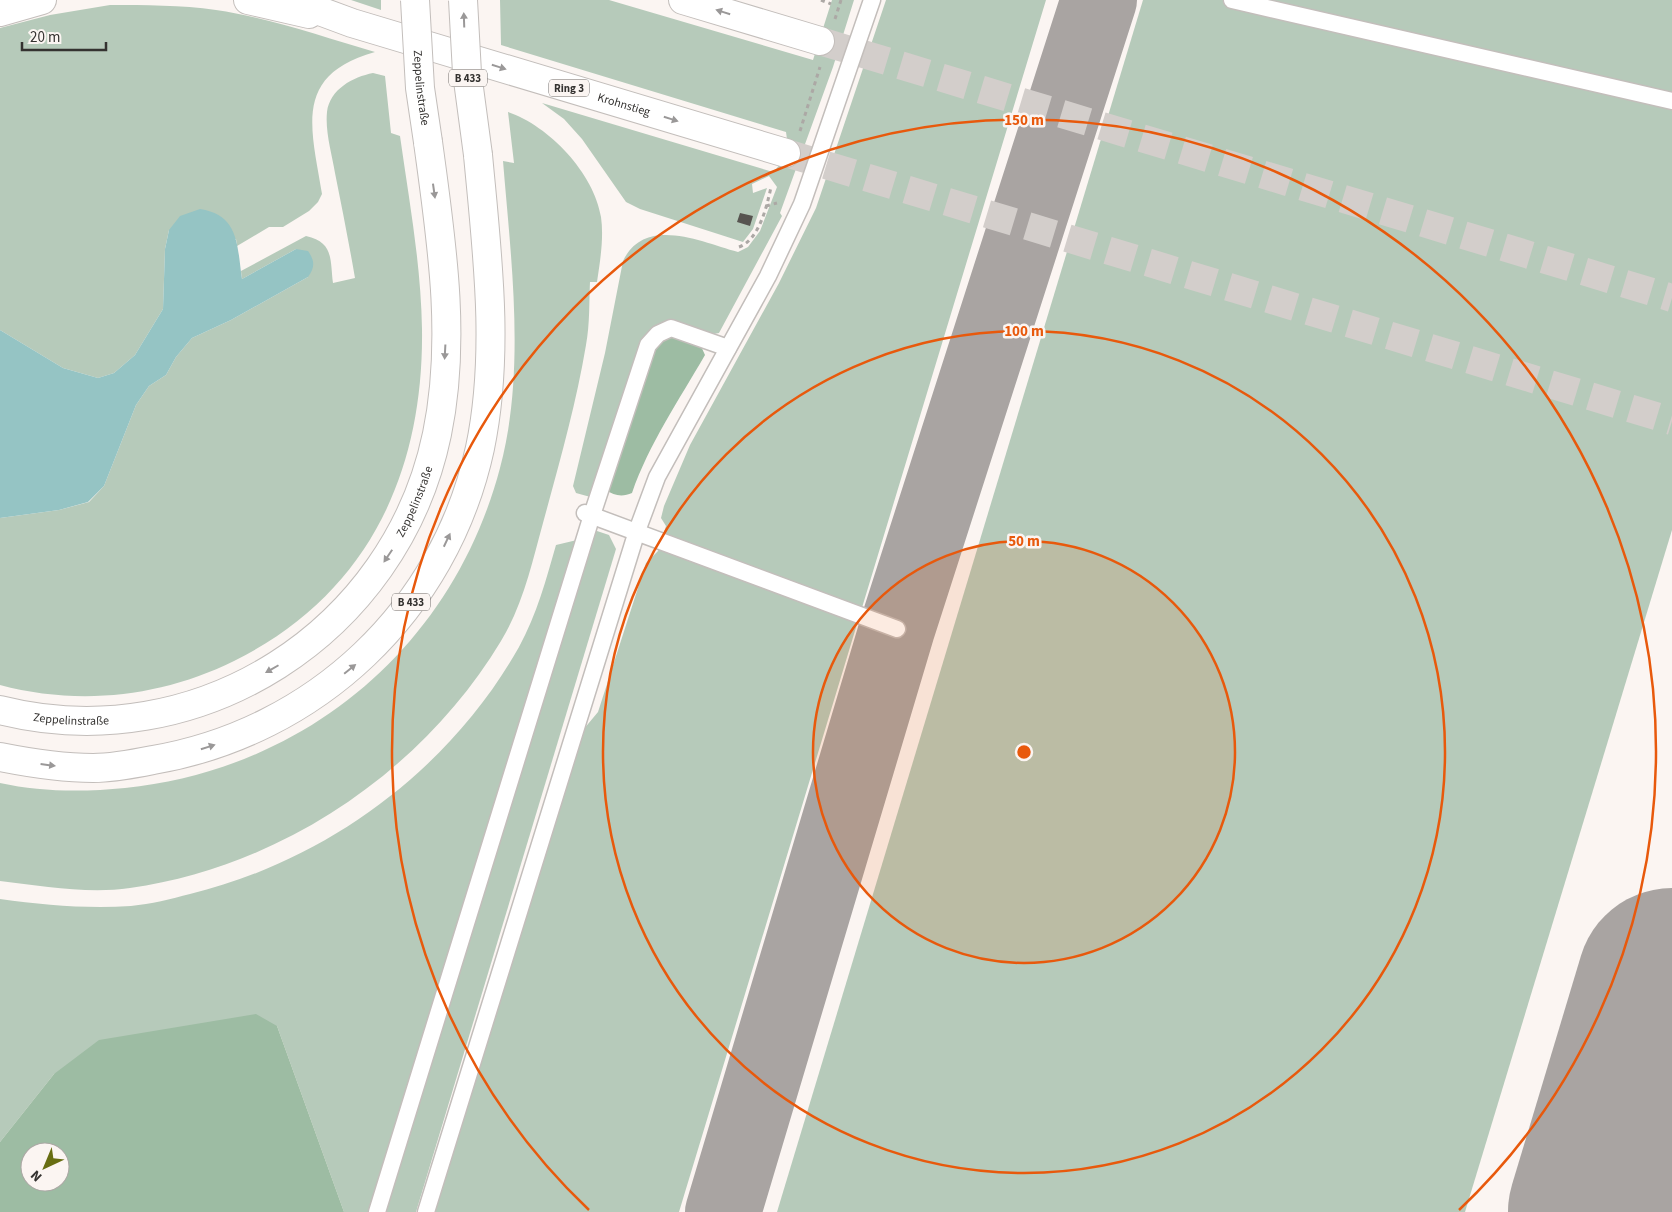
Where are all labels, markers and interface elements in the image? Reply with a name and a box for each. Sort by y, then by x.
one-way arrow [715,7,730,15]
one-way arrow [459,11,467,27]
scale bar [22,20,106,52]
text: 20 m [30,27,60,48]
street label: Zeppelinstraße [409,50,434,127]
one-way arrow [491,64,506,72]
road number: B 433 [449,70,487,86]
road number: Ring 3 [549,80,589,96]
street label: Krohnstieg [595,89,652,120]
text: 150 m [1004,110,1044,131]
one-way arrow [664,116,679,124]
one-way arrow [431,183,439,199]
text: 100 m [1004,321,1044,342]
one-way arrow [441,345,449,361]
street label: Zeppelinstraße [392,464,437,540]
text: 50 m [1008,531,1040,552]
one-way arrow [443,533,452,548]
one-way arrow [383,550,393,563]
road number: B 433 [392,594,430,610]
one-way arrow [343,663,356,674]
one-way arrow [265,665,280,673]
street label: Zeppelinstraße [32,708,109,729]
one-way arrow [201,743,216,751]
centre of rings [1015,743,1033,761]
one-way arrow [40,761,56,769]
north arrow [20,1142,70,1192]
text: N [26,1165,47,1186]

